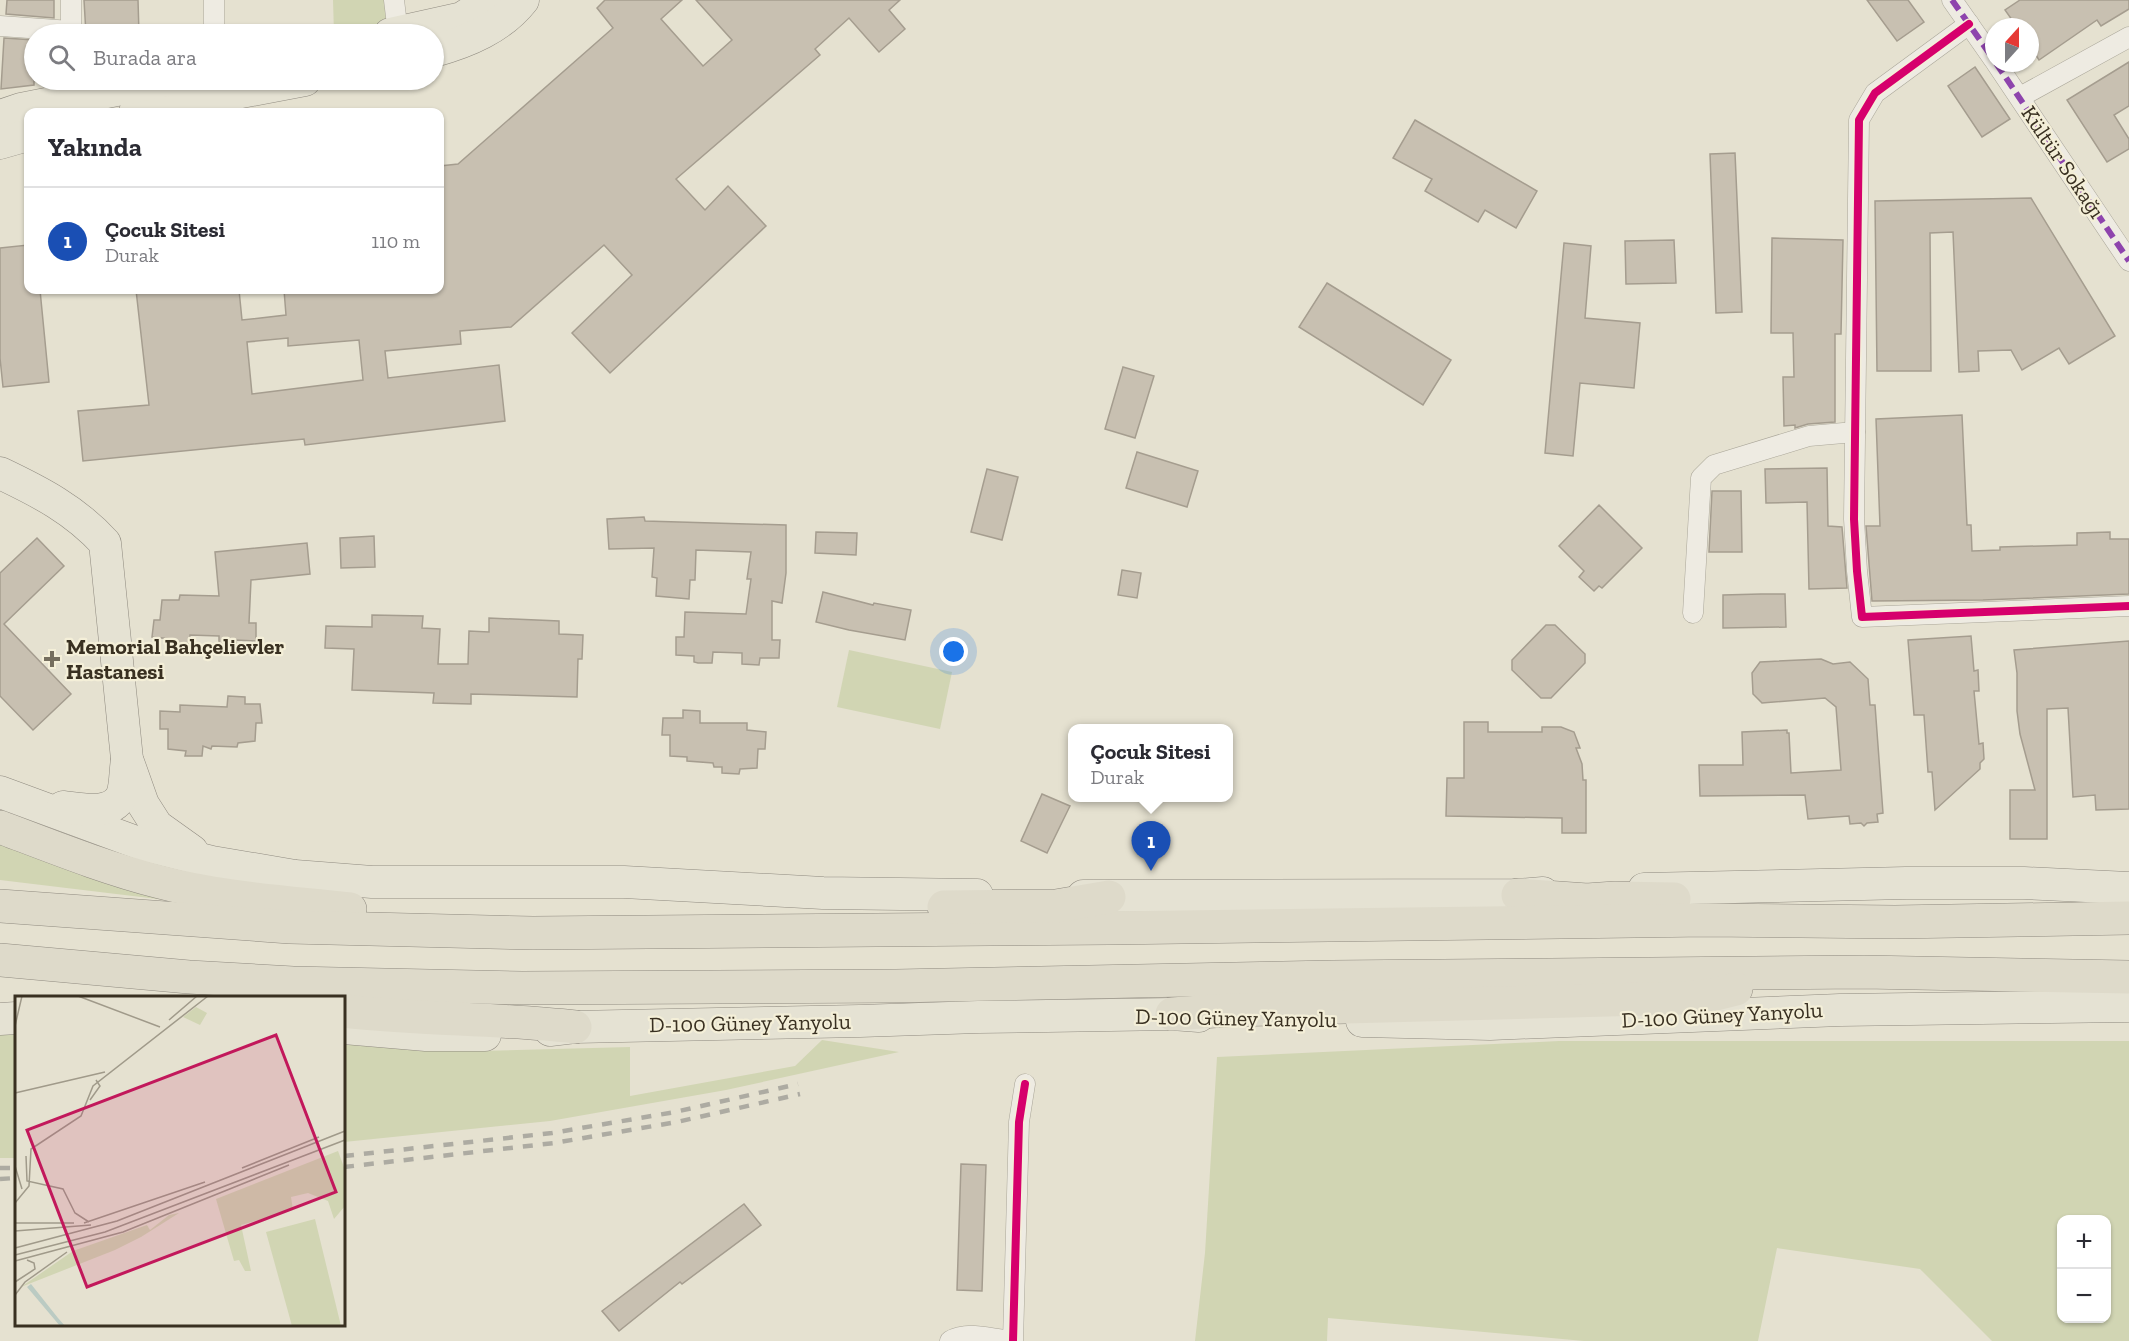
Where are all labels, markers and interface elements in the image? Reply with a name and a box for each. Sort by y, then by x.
north arrow [1985,18,2039,72]
search box [24,24,444,90]
icon: search [45,41,78,74]
text: Burada ara [93,44,197,71]
street label: Kültür Sokağı [2015,101,2111,223]
text: Yakında [48,131,142,163]
text: Çocuk Sitesi [105,216,225,243]
text: 1 [63,229,72,253]
text: 110 m [371,229,420,253]
text: Durak [105,243,159,267]
place label: Memorial Bahçelievler Hastanesi [66,633,284,685]
your location [939,637,968,666]
marker: Memorial Bahçelievler Hastanesi [43,650,61,668]
popup [1068,724,1233,802]
text: Çocuk Sitesi [1090,738,1211,765]
text: Durak [1090,765,1144,789]
pin: 1 [1132,822,1170,871]
inset map [15,996,345,1326]
street label: D-100 Güney Yanyolu [1621,996,1824,1034]
street label: D-100 Güney Yanyolu [1135,1003,1338,1033]
street label: D-100 Güney Yanyolu [649,1008,852,1038]
map controls [2057,1215,2111,1323]
button: + [2057,1215,2111,1269]
button: − [2057,1269,2111,1323]

